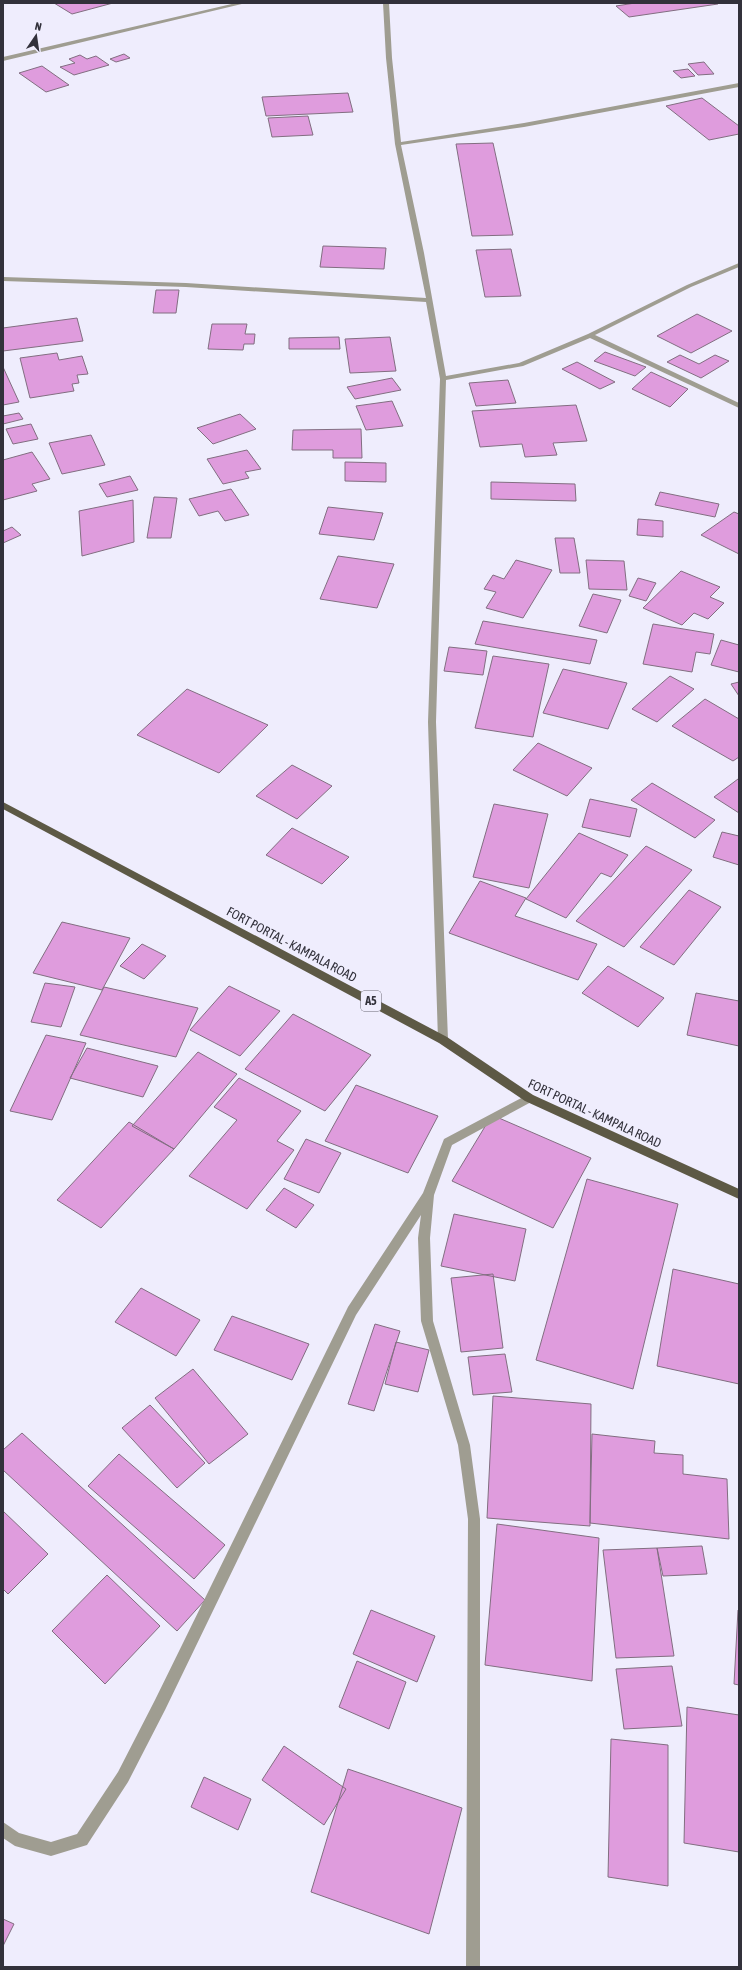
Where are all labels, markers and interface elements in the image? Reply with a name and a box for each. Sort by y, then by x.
north arrow [16,16,56,56]
text: N [34,20,43,33]
street label: FORT PORTAL - KAMPALA ROAD [224,904,359,985]
road number: A5 [361,991,381,1011]
street label: FORT PORTAL - KAMPALA ROAD [526,1076,664,1151]

